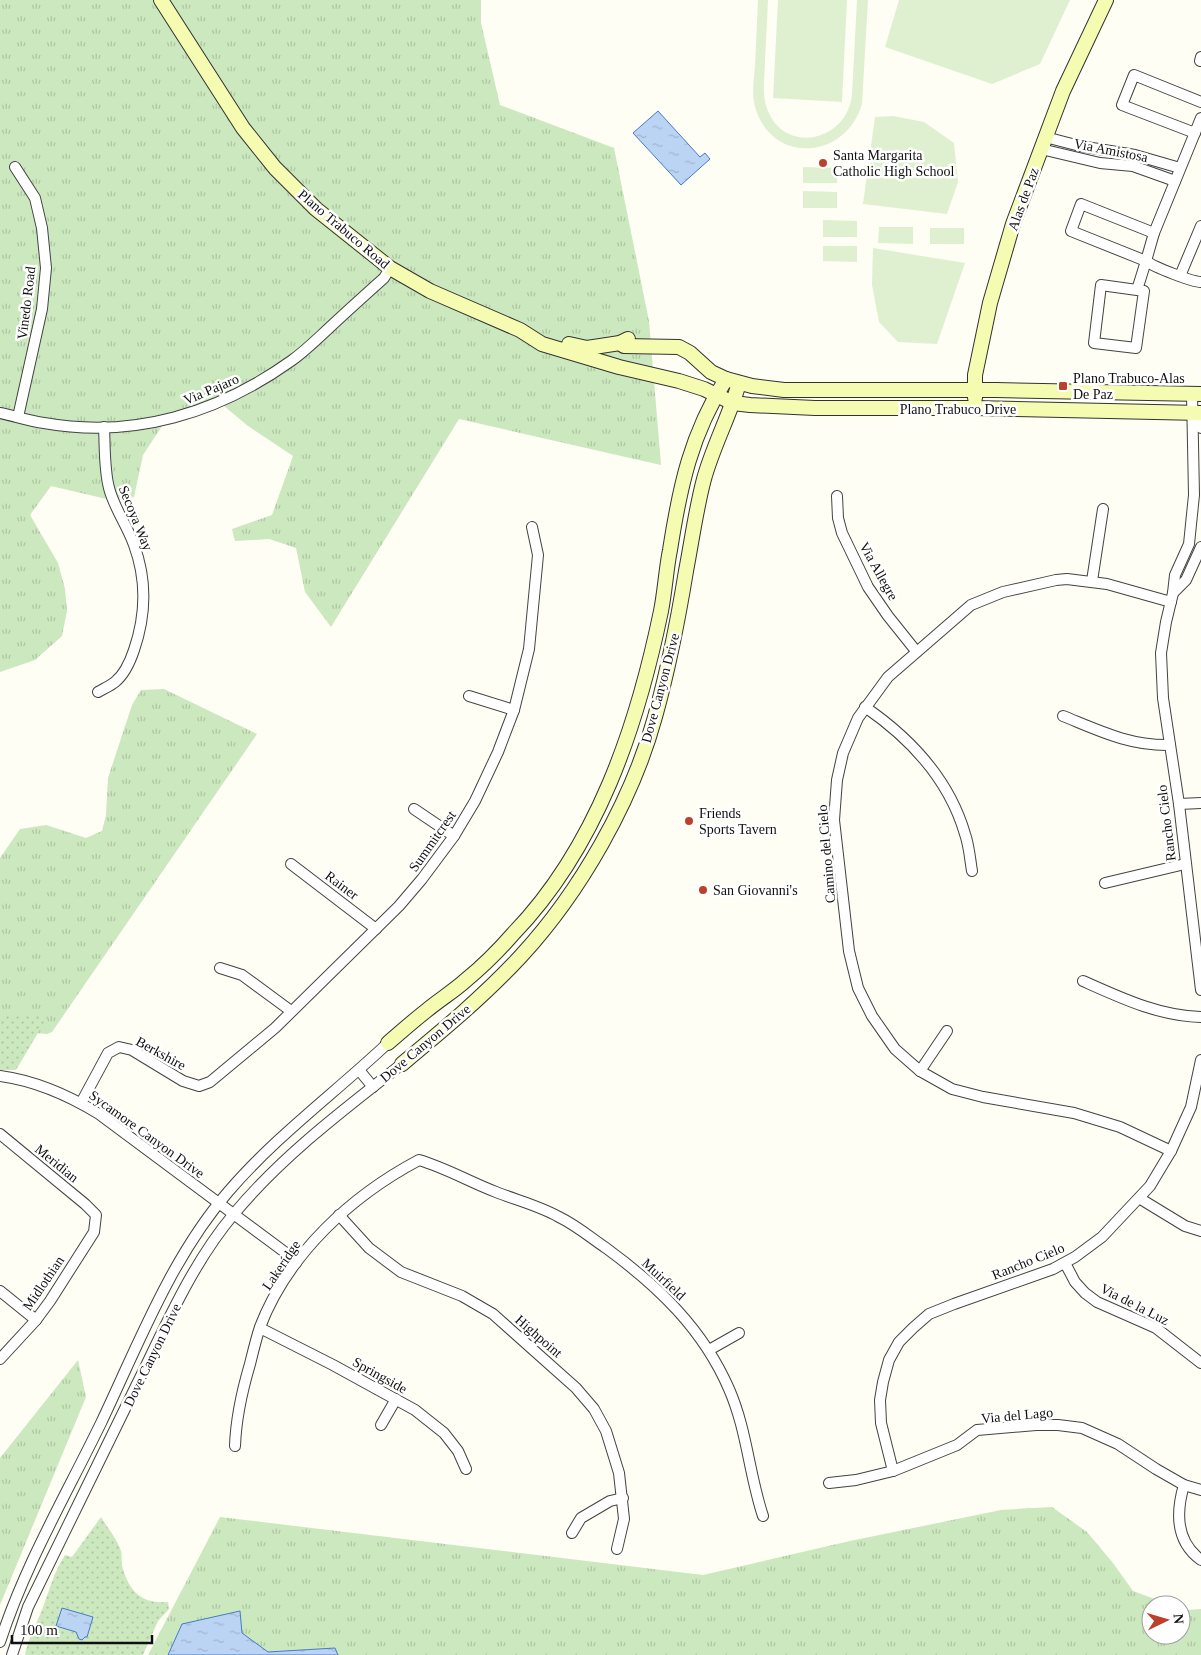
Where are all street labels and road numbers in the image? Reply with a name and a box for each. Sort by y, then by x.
street label: Via Amistosa [1073,136,1150,165]
street label: Alas de Paz [1005,166,1042,233]
street label: Plano Trabuco Road [295,187,392,272]
street label: Vinedo Road [15,266,38,340]
street label: Via Pajaro [181,371,241,408]
street label: Plano Trabuco Drive [900,402,1016,417]
street label: Secoya Way [116,483,155,553]
street label: Via Allegre [856,540,901,603]
street label: Dove Canyon Drive [639,632,682,745]
street label: Rancho Cielo [1154,784,1179,862]
street label: Camino del Cielo [815,804,838,904]
street label: Summitcrest [406,808,459,875]
street label: Rainer [322,868,361,903]
street label: Dove Canyon Drive [377,1001,473,1085]
street label: Berkshire [133,1034,188,1073]
street label: Sycamore Canyon Drive [86,1088,207,1181]
street label: Meridian [32,1141,81,1185]
street label: Lakeridge [259,1238,303,1293]
street label: Rancho Cielo [990,1240,1067,1283]
street label: Midlothian [20,1253,67,1313]
street label: Muirfield [639,1256,688,1303]
street label: Via de la Luz [1098,1281,1172,1328]
street label: Dove Canyon Drive [121,1301,184,1409]
street label: Highpoint [512,1312,565,1361]
street label: Springside [350,1354,410,1397]
street label: Via del Lago [980,1405,1054,1426]

